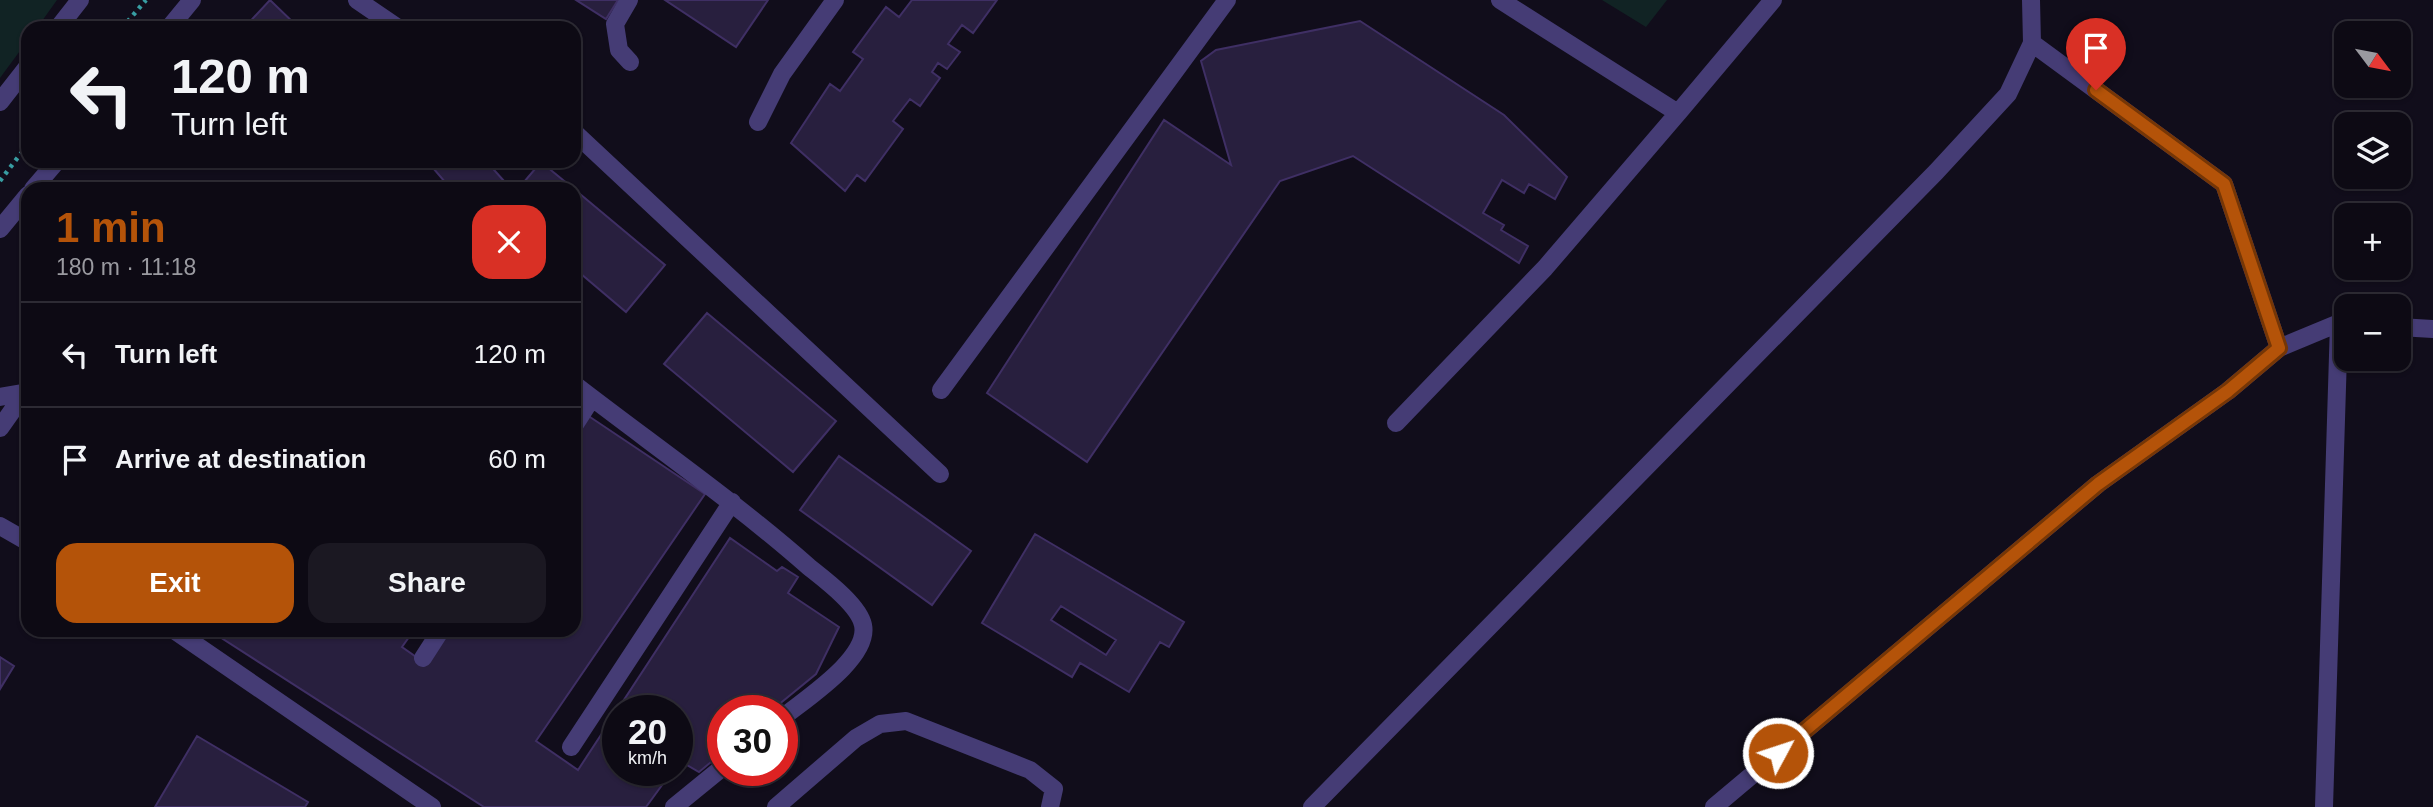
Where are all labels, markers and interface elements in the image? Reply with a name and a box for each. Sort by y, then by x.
pin [2066,18,2126,90]
north arrow [2334,21,2412,98]
map controls [2334,21,2411,371]
icon: arrive [2077,29,2115,67]
icon: left [56,49,147,140]
text: 120 m [171,49,310,103]
text: Turn left [171,106,287,142]
button: layers [2334,112,2411,189]
button: + [2334,203,2411,280]
text: 1 min [56,204,166,251]
button: close [472,205,546,279]
text: 180 m · 11:18 [56,254,196,280]
button: − [2334,294,2411,371]
icon: left [56,336,94,374]
text: Turn left [115,339,217,369]
text: 120 m [474,339,546,369]
icon: arrive [56,441,94,479]
text: Arrive at destination [115,444,366,474]
text: 60 m [488,444,546,474]
button: Exit [56,543,294,623]
button: Share [308,543,546,623]
speed limit sign: 30 [707,695,798,786]
text: 20 [628,712,667,751]
position arrow [1741,716,1815,790]
text: km/h [628,748,667,768]

